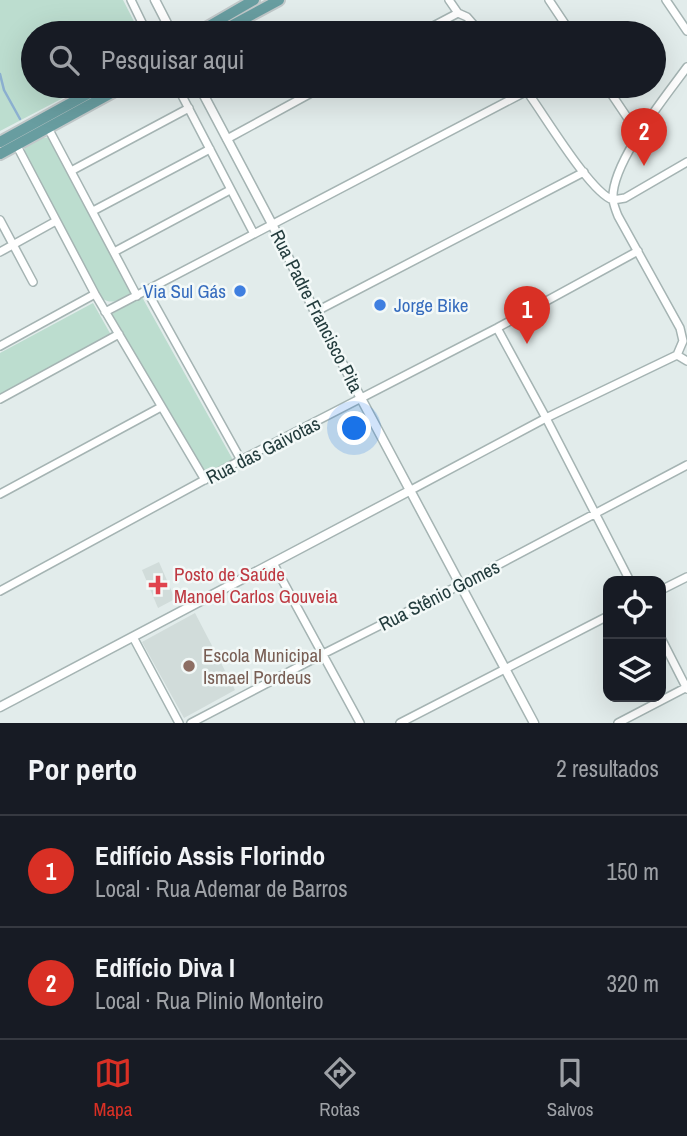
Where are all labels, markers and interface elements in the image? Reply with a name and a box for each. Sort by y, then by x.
search box [21,21,666,98]
icon: search [45,41,83,79]
text: Pesquisar aqui [101,42,244,77]
pin: 2 [621,108,667,166]
street label: Rua Padre Francisco Pita [265,225,369,397]
place label: Via Sul Gás [143,278,226,304]
marker: Via Sul Gás [232,283,248,299]
pin: 1 [504,286,550,344]
place label: Jorge Bike [394,292,468,318]
marker: Jorge Bike [372,297,388,313]
street label: Rua das Gaivotas [202,410,325,490]
your location [337,411,371,445]
street label: Rua Stênio Gomes [374,553,504,637]
place label: Posto de Saúde Manoel Carlos Gouveia [174,561,338,609]
marker: Posto de Saúde Manoel Carlos Gouveia [148,575,168,595]
map controls [603,576,666,702]
button: locate [603,576,666,639]
button: layers [603,639,666,702]
place label: Escola Municipal Ismael Pordeus [203,642,322,690]
marker: Escola Municipal Ismael Pordeus [181,658,197,674]
text: Por perto [28,749,137,789]
text: 2 resultados [556,753,659,784]
text: Edifício Assis Florindo [95,838,325,873]
text: 1 [46,856,56,887]
text: 150 m [607,856,659,887]
text: Local · Rua Ademar de Barros [95,873,348,904]
text: Edifício Diva I [95,950,235,985]
text: 2 [46,968,56,999]
text: 320 m [607,968,659,999]
text: Local · Rua Plinio Monteiro [95,985,324,1016]
tab: Mapa [93,1054,132,1122]
tab: Rotas [319,1054,360,1122]
tab: Salvos [547,1054,594,1122]

